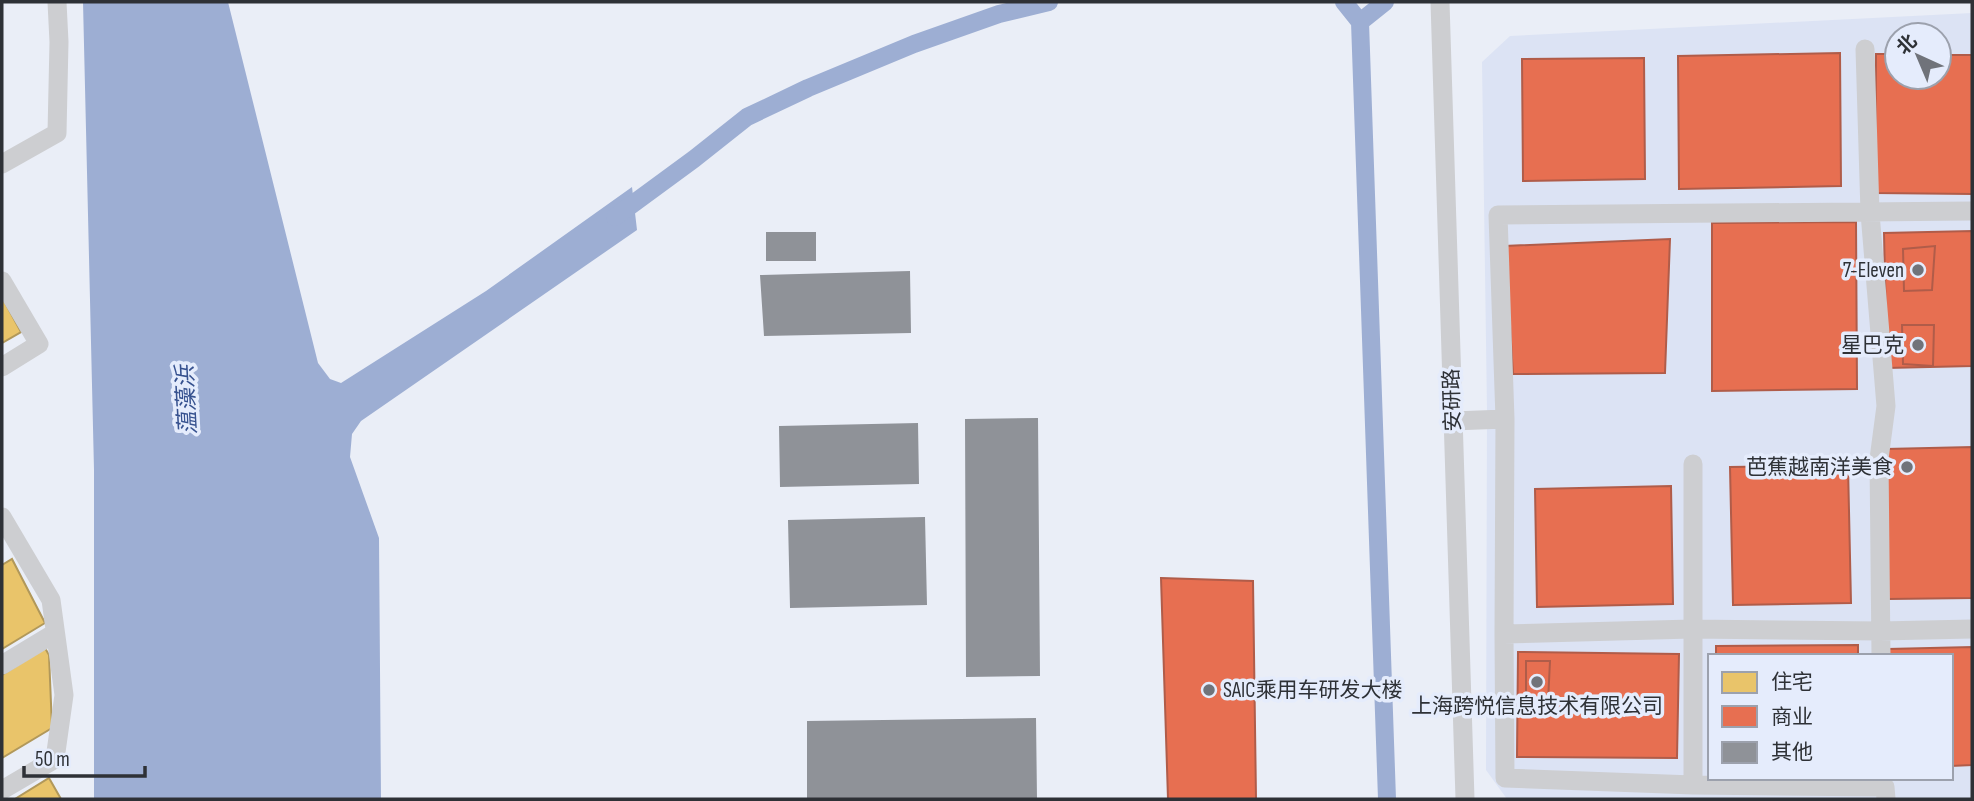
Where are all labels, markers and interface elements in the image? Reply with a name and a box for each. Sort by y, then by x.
north arrow [1883,21,1953,91]
text: 北 [1892,30,1922,60]
place label: 7-Eleven [1843,258,1904,283]
marker: 7-Eleven [1910,262,1926,278]
place label: 星巴克 [1841,333,1904,358]
marker: 星巴克 [1910,337,1926,353]
water label: 蕰藻浜 [171,363,203,435]
street label: 安研路 [1439,368,1466,432]
place label: 芭蕉越南洋美食 [1746,455,1893,480]
marker: 芭蕉越南洋美食 [1899,459,1915,475]
legend [1708,654,1953,780]
text: 住宅 [1771,670,1813,695]
marker: 上海跨悦信息技术有限公司 [1529,674,1545,690]
place label: SAIC乘用车研发大楼 [1223,678,1402,703]
marker: SAIC乘用车研发大楼 [1201,682,1217,698]
place label: 上海跨悦信息技术有限公司 [1411,694,1663,719]
text: 商业 [1771,705,1813,730]
scale bar [24,734,145,778]
text: 其他 [1771,740,1813,765]
text: 50 m [35,747,70,772]

